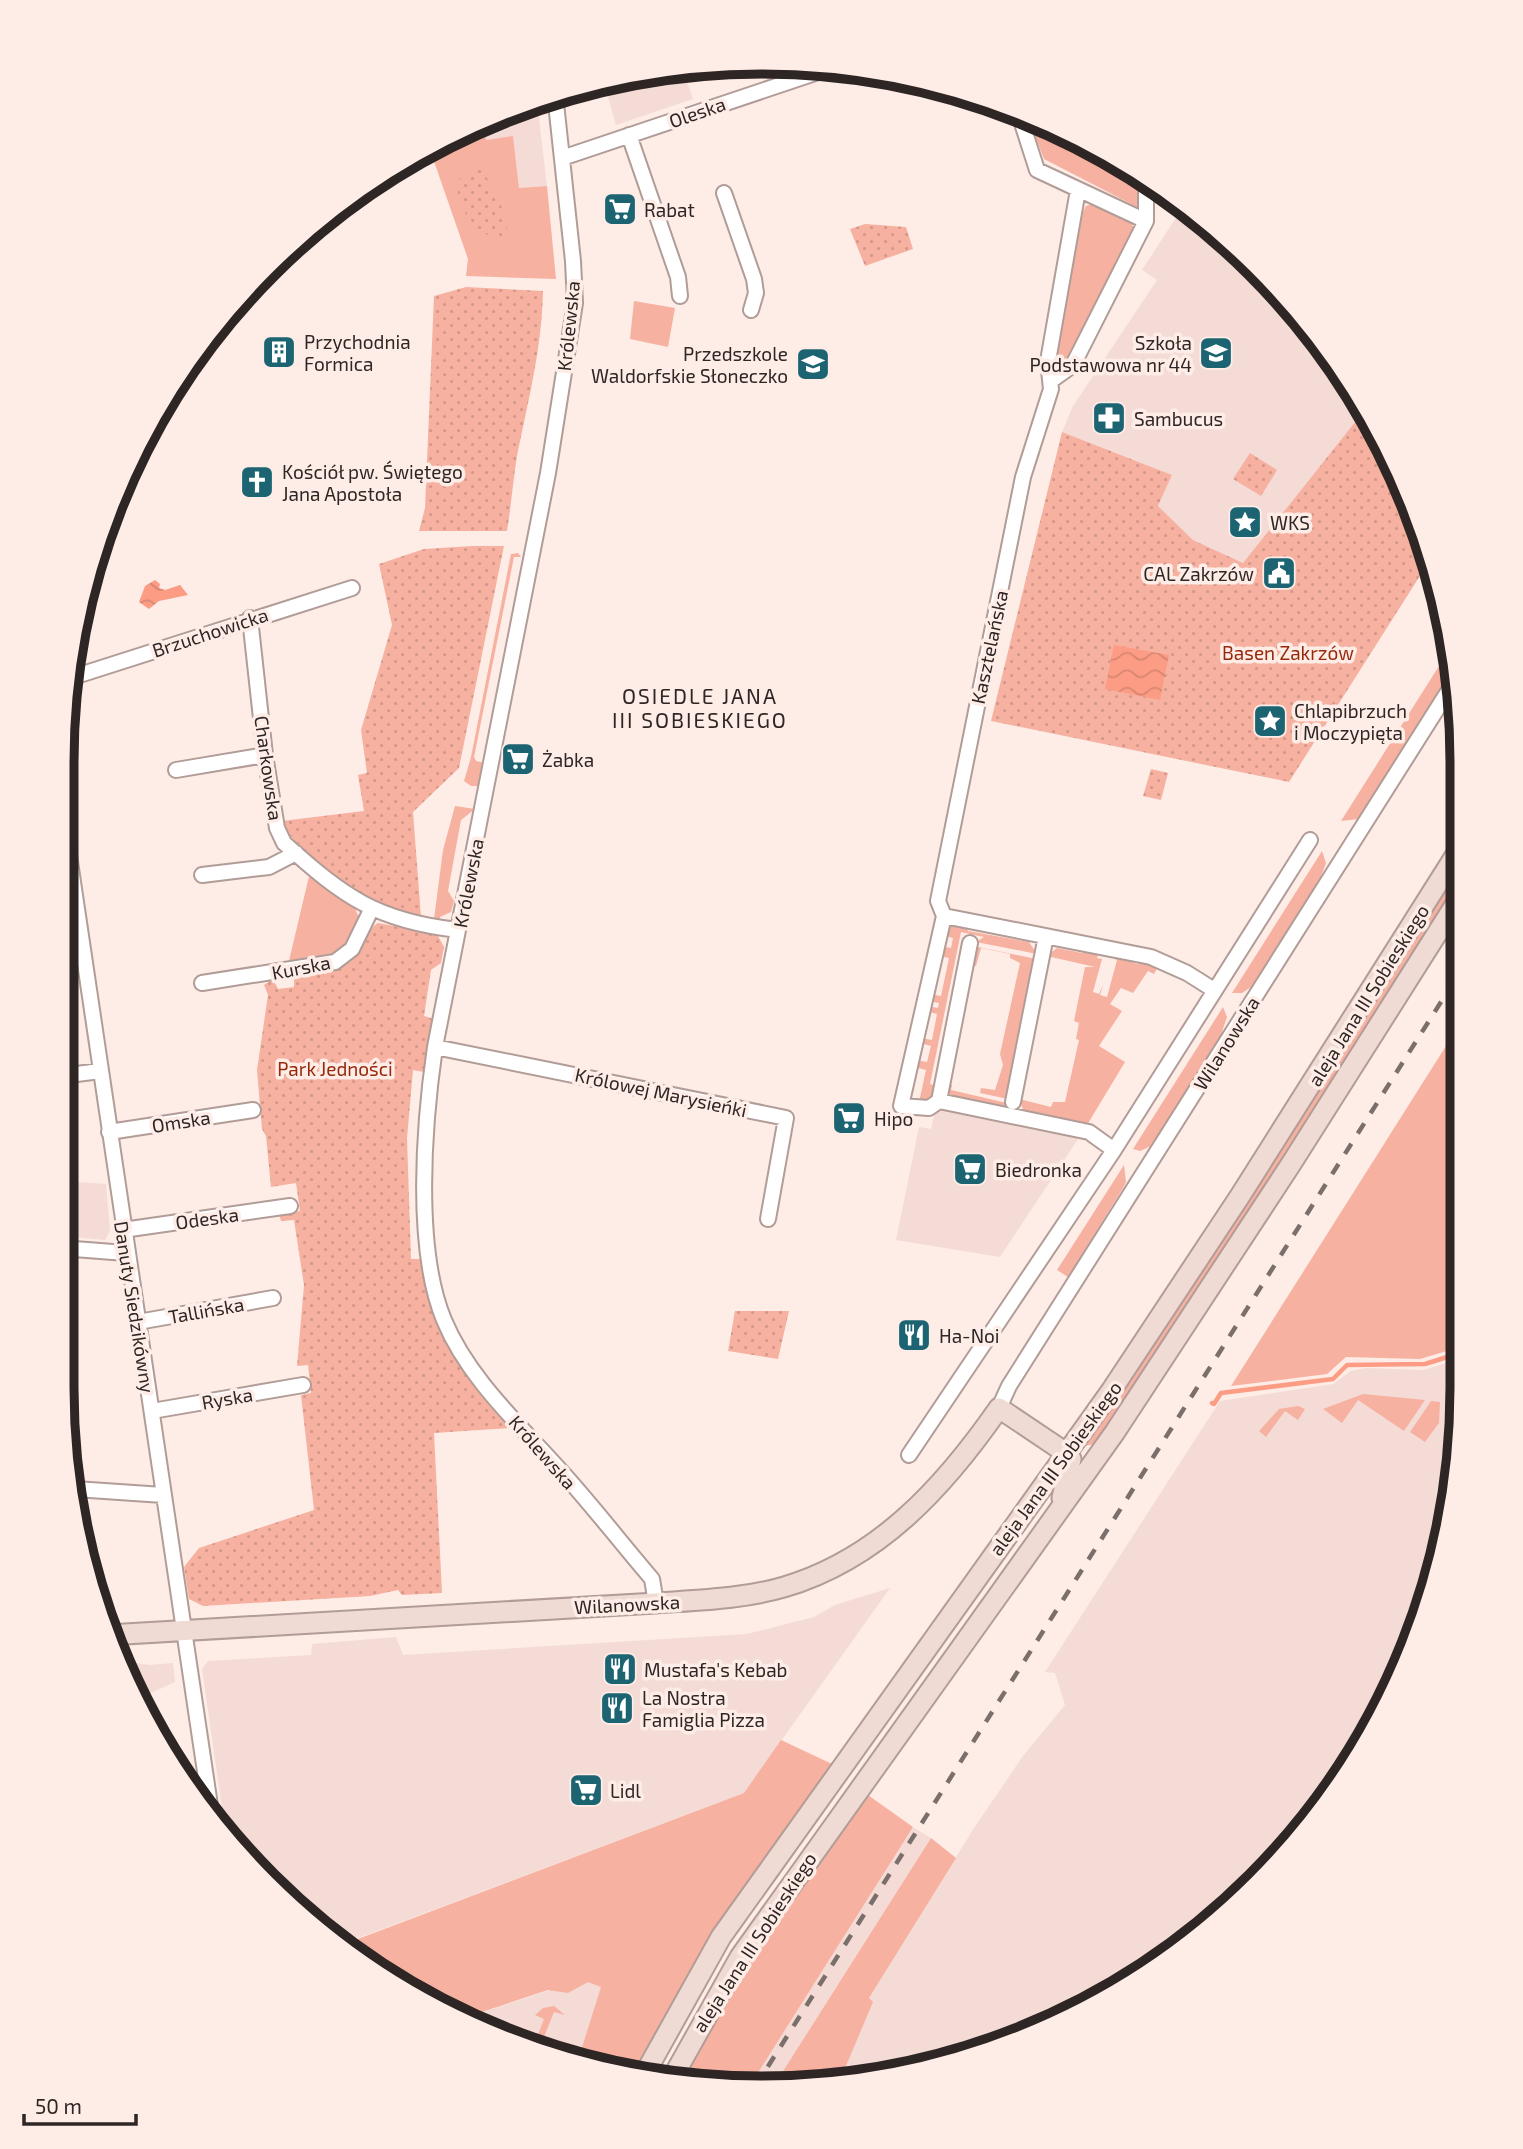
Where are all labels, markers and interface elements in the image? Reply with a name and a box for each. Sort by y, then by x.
street label: Oleska [666,92,728,132]
supermarket icon: Rabat [601,190,639,228]
place label: Rabat [644,198,695,221]
street label: Królewska [552,280,584,372]
place label: Przychodnia Formica [304,330,411,375]
place label: Szkoła Podstawowa nr 44 [1029,331,1192,376]
building icon: Przychodnia Formica [260,333,298,371]
school or university icon: Szkoła Podstawowa nr 44 [1197,334,1235,372]
place label: Przedszkole Waldorfskie Słoneczko [591,342,788,387]
school or university icon: Przedszkole Waldorfskie Słoneczko [794,345,832,383]
pharmacy icon: Sambucus [1090,399,1128,437]
place label: Sambucus [1134,407,1223,430]
place label: Kościół pw. Świętego Jana Apostoła [282,460,463,505]
church icon: Kościół pw. Świętego Jana Apostoła [238,463,276,501]
place icon: WKS [1226,503,1264,541]
place label: WKS [1270,511,1310,534]
public building icon: CAL Zakrzów [1260,554,1298,592]
place label: CAL Zakrzów [1143,562,1254,585]
street label: Kasztelańska [966,588,1012,706]
street label: Brzuchowicka [149,602,271,662]
park label: Basen Zakrzów [1222,641,1354,664]
district label: OSIEDLE JANA III SOBIESKIEGO [612,683,788,732]
place label: Chlapibrzuch i Moczypięta [1294,699,1407,744]
place icon: Chlapibrzuch i Moczypięta [1251,702,1289,740]
street label: Charkowska [250,714,288,822]
supermarket icon: Żabka [499,740,537,778]
place label: Żabka [542,748,594,771]
street label: Królewska [448,836,488,930]
street label: aleja Jana III Sobieskiego [1303,900,1433,1090]
street label: Kurska [270,950,332,984]
street label: Wilanowska [1188,992,1264,1094]
park label: Park Jedności [277,1057,393,1080]
street label: Królowej Marysieńki [573,1063,749,1121]
supermarket icon: Hipo [830,1099,868,1137]
street label: Omska [150,1105,212,1137]
place label: Hipo [874,1107,913,1130]
supermarket icon: Biedronka [951,1150,989,1188]
place label: Biedronka [995,1158,1082,1181]
street label: Odeska [174,1202,240,1234]
street label: Danuty Siedzikówny [110,1219,160,1395]
street label: Tallińska [166,1292,246,1328]
restaurant icon: Ha-Noi [895,1316,933,1354]
place label: Ha-Noi [939,1324,1000,1347]
street label: aleja Jana III Sobieskiego [984,1376,1126,1560]
street label: Ryska [200,1382,254,1414]
street label: Królewska [505,1410,581,1494]
street label: Wilanowska [573,1590,681,1618]
restaurant icon: Mustafa's Kebab [601,1650,639,1688]
place label: Mustafa's Kebab [644,1658,787,1681]
place label: La Nostra Famiglia Pizza [642,1686,765,1731]
restaurant icon: La Nostra Famiglia Pizza [598,1689,636,1727]
supermarket icon: Lidl [567,1771,605,1809]
place label: Lidl [610,1779,641,1802]
street label: aleja Jana III Sobieskiego [687,1848,821,2036]
scale bar [24,2082,136,2126]
text: 50 m [35,2093,82,2118]

